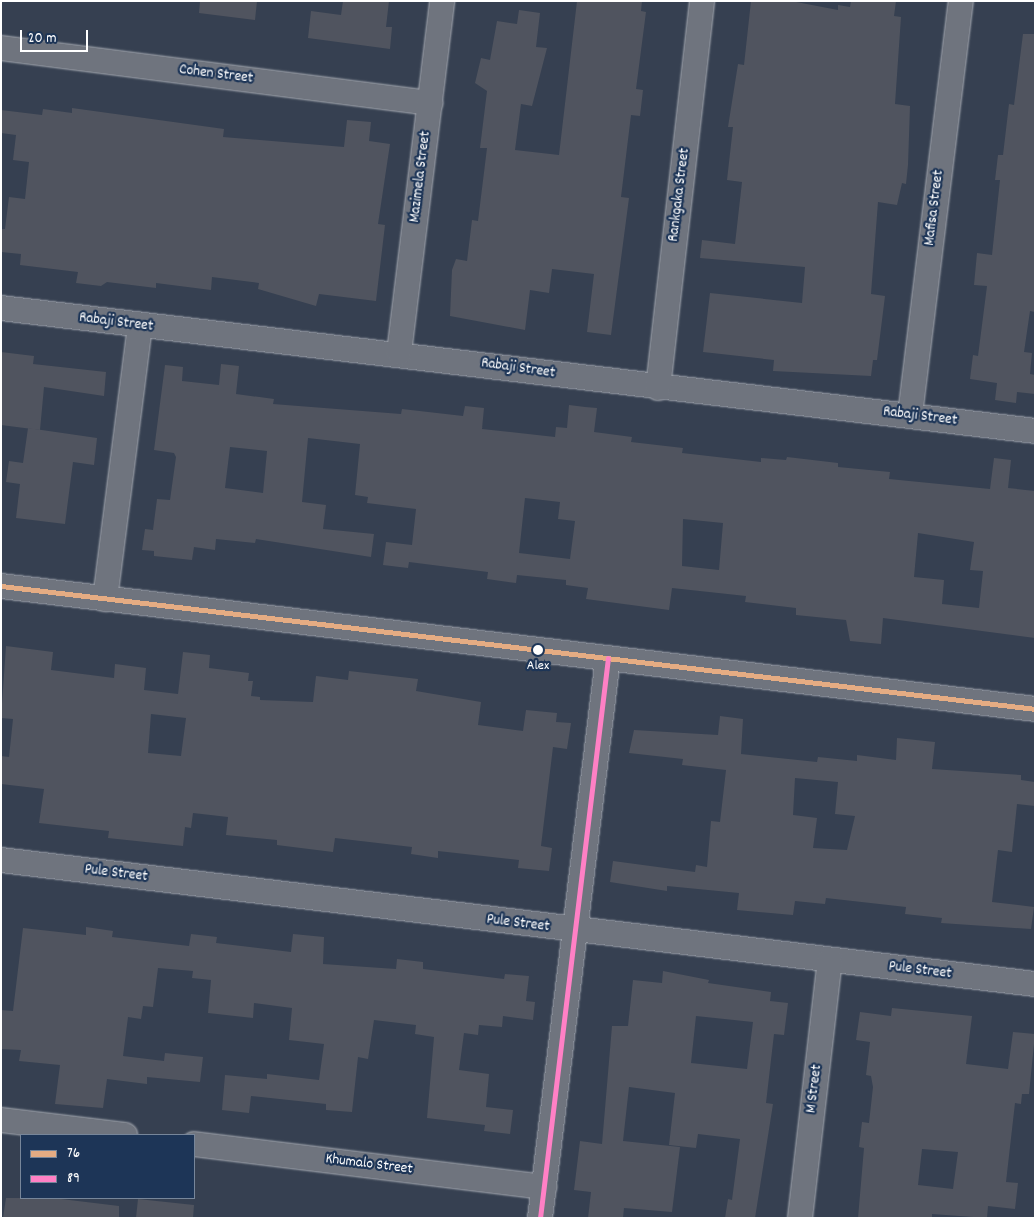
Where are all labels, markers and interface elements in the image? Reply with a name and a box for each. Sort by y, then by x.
scale bar [22,20,90,52]
text: 20 m [28,28,56,50]
street label: Cohen Street [178,62,254,88]
street label: Mazimela Street [406,130,436,224]
street label: Rankgaka Street [665,147,695,243]
street label: Mafisa Street [921,169,949,247]
street label: Rabaji Street [78,310,154,336]
street label: Rabaji Street [480,355,556,383]
street label: Rabaji Street [882,404,958,430]
marker: Alex [533,645,543,655]
place label: Alex [527,658,549,674]
street label: Pule Street [83,861,149,887]
street label: Pule Street [485,911,551,937]
street label: Pule Street [887,958,953,984]
street label: M Street [803,1064,827,1114]
legend [20,1134,195,1199]
text: 76 [67,1143,80,1165]
street label: Khumalo Street [324,1151,414,1179]
text: 89 [67,1168,80,1190]

